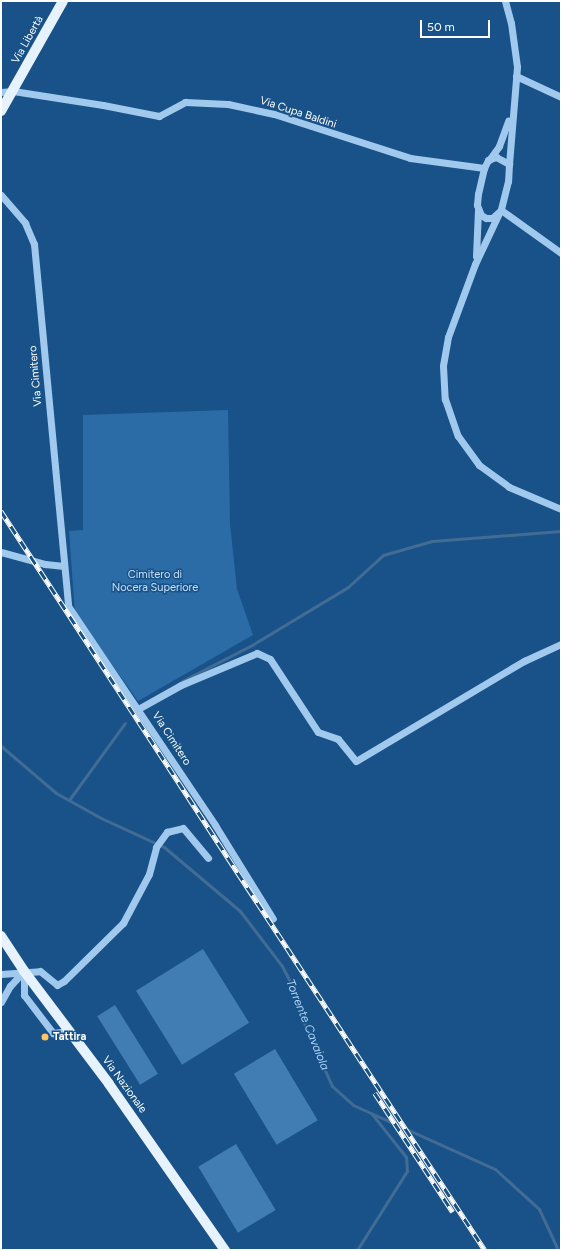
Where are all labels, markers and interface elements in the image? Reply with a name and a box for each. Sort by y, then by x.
scale bar [422,12,492,38]
street label: Via Libertà [9,14,47,66]
text: 50 m [427,20,455,34]
street label: Via Cupa Baldini [258,94,338,132]
street label: Via Cimitero [27,345,45,407]
park label: Cimitero di Nocera Superiore [112,569,198,595]
street label: Via Cimitero [149,710,193,768]
water label: Torrente Cavaiola [282,977,332,1073]
place label: Tattira [53,1030,86,1044]
marker: Tattira [40,1032,50,1042]
street label: Via Nazionale [99,1054,149,1116]

